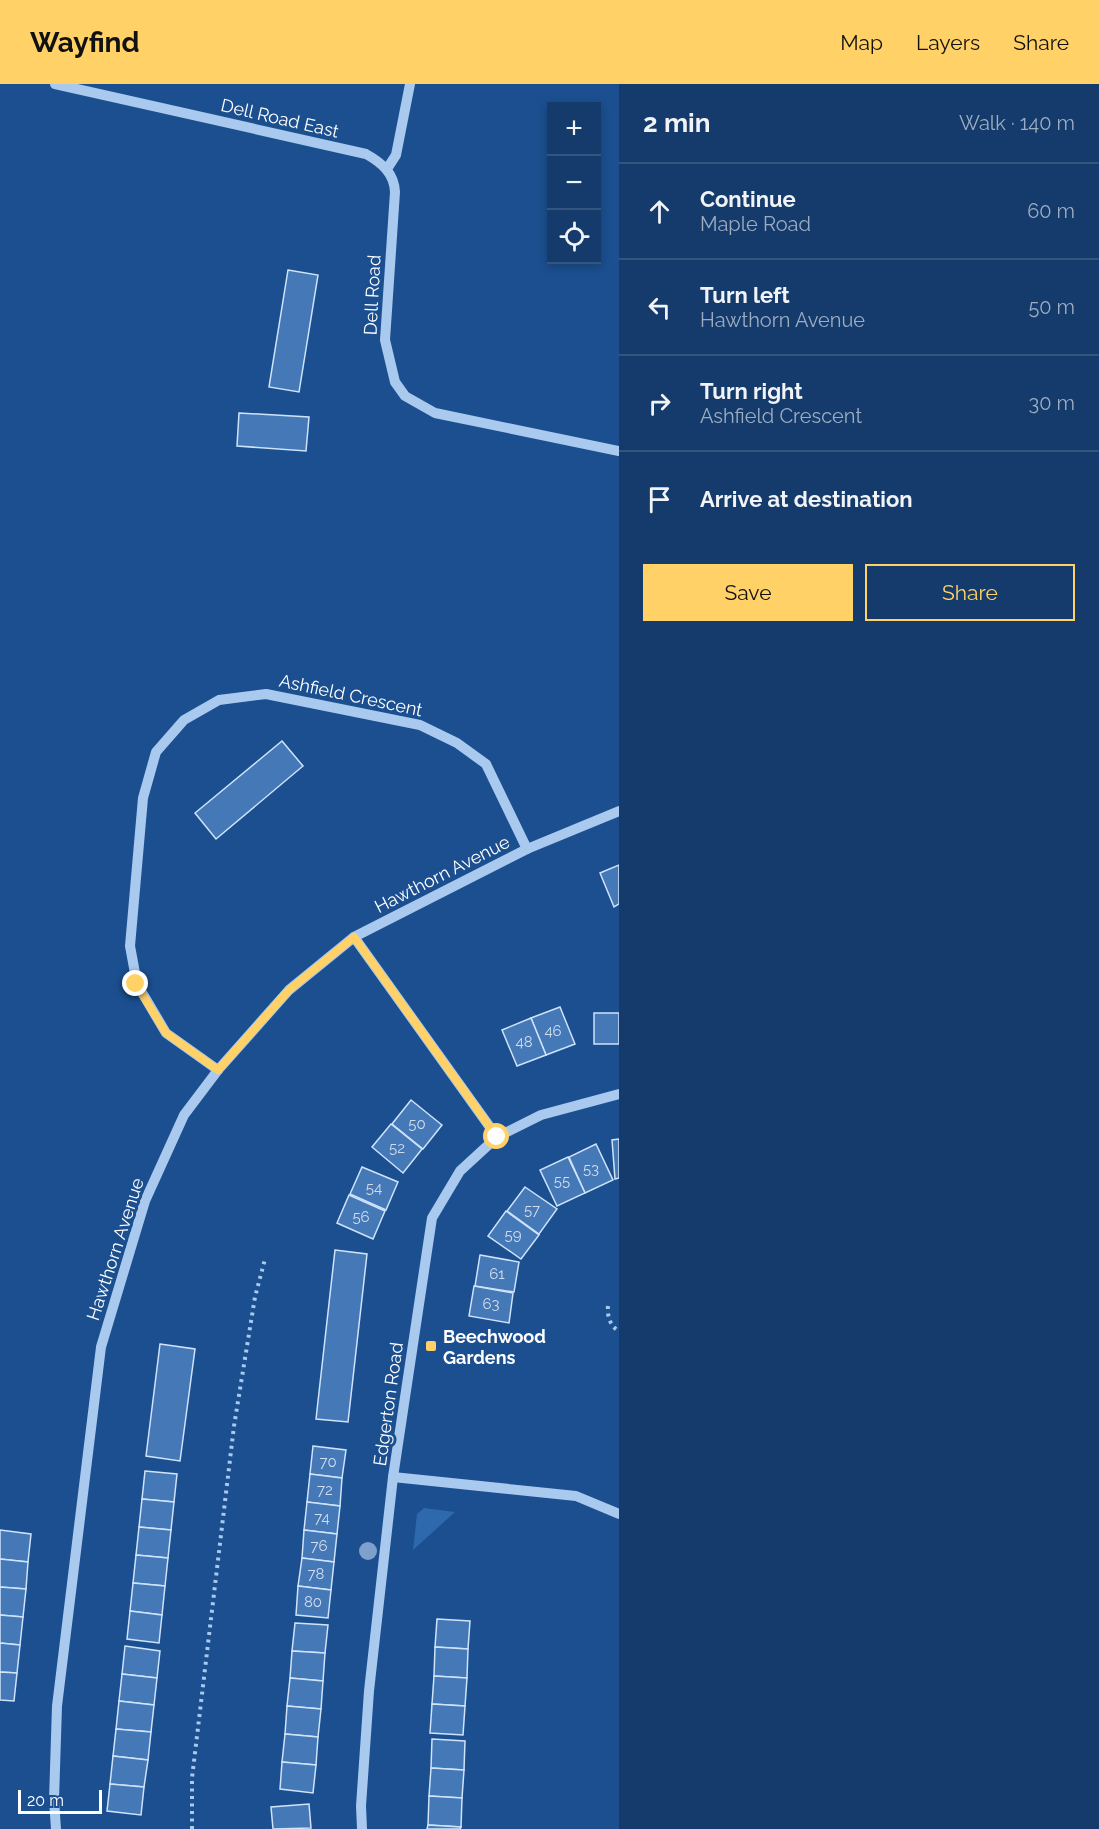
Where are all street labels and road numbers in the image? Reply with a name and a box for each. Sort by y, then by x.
street label: Dell Road East [219,94,341,142]
street label: Dell Road [359,254,385,336]
street label: Ashfield Crescent [277,670,425,720]
street label: Hawthorn Avenue [371,831,513,917]
street label: Hawthorn Avenue [82,1175,148,1323]
street label: Edgerton Road [369,1341,407,1467]

